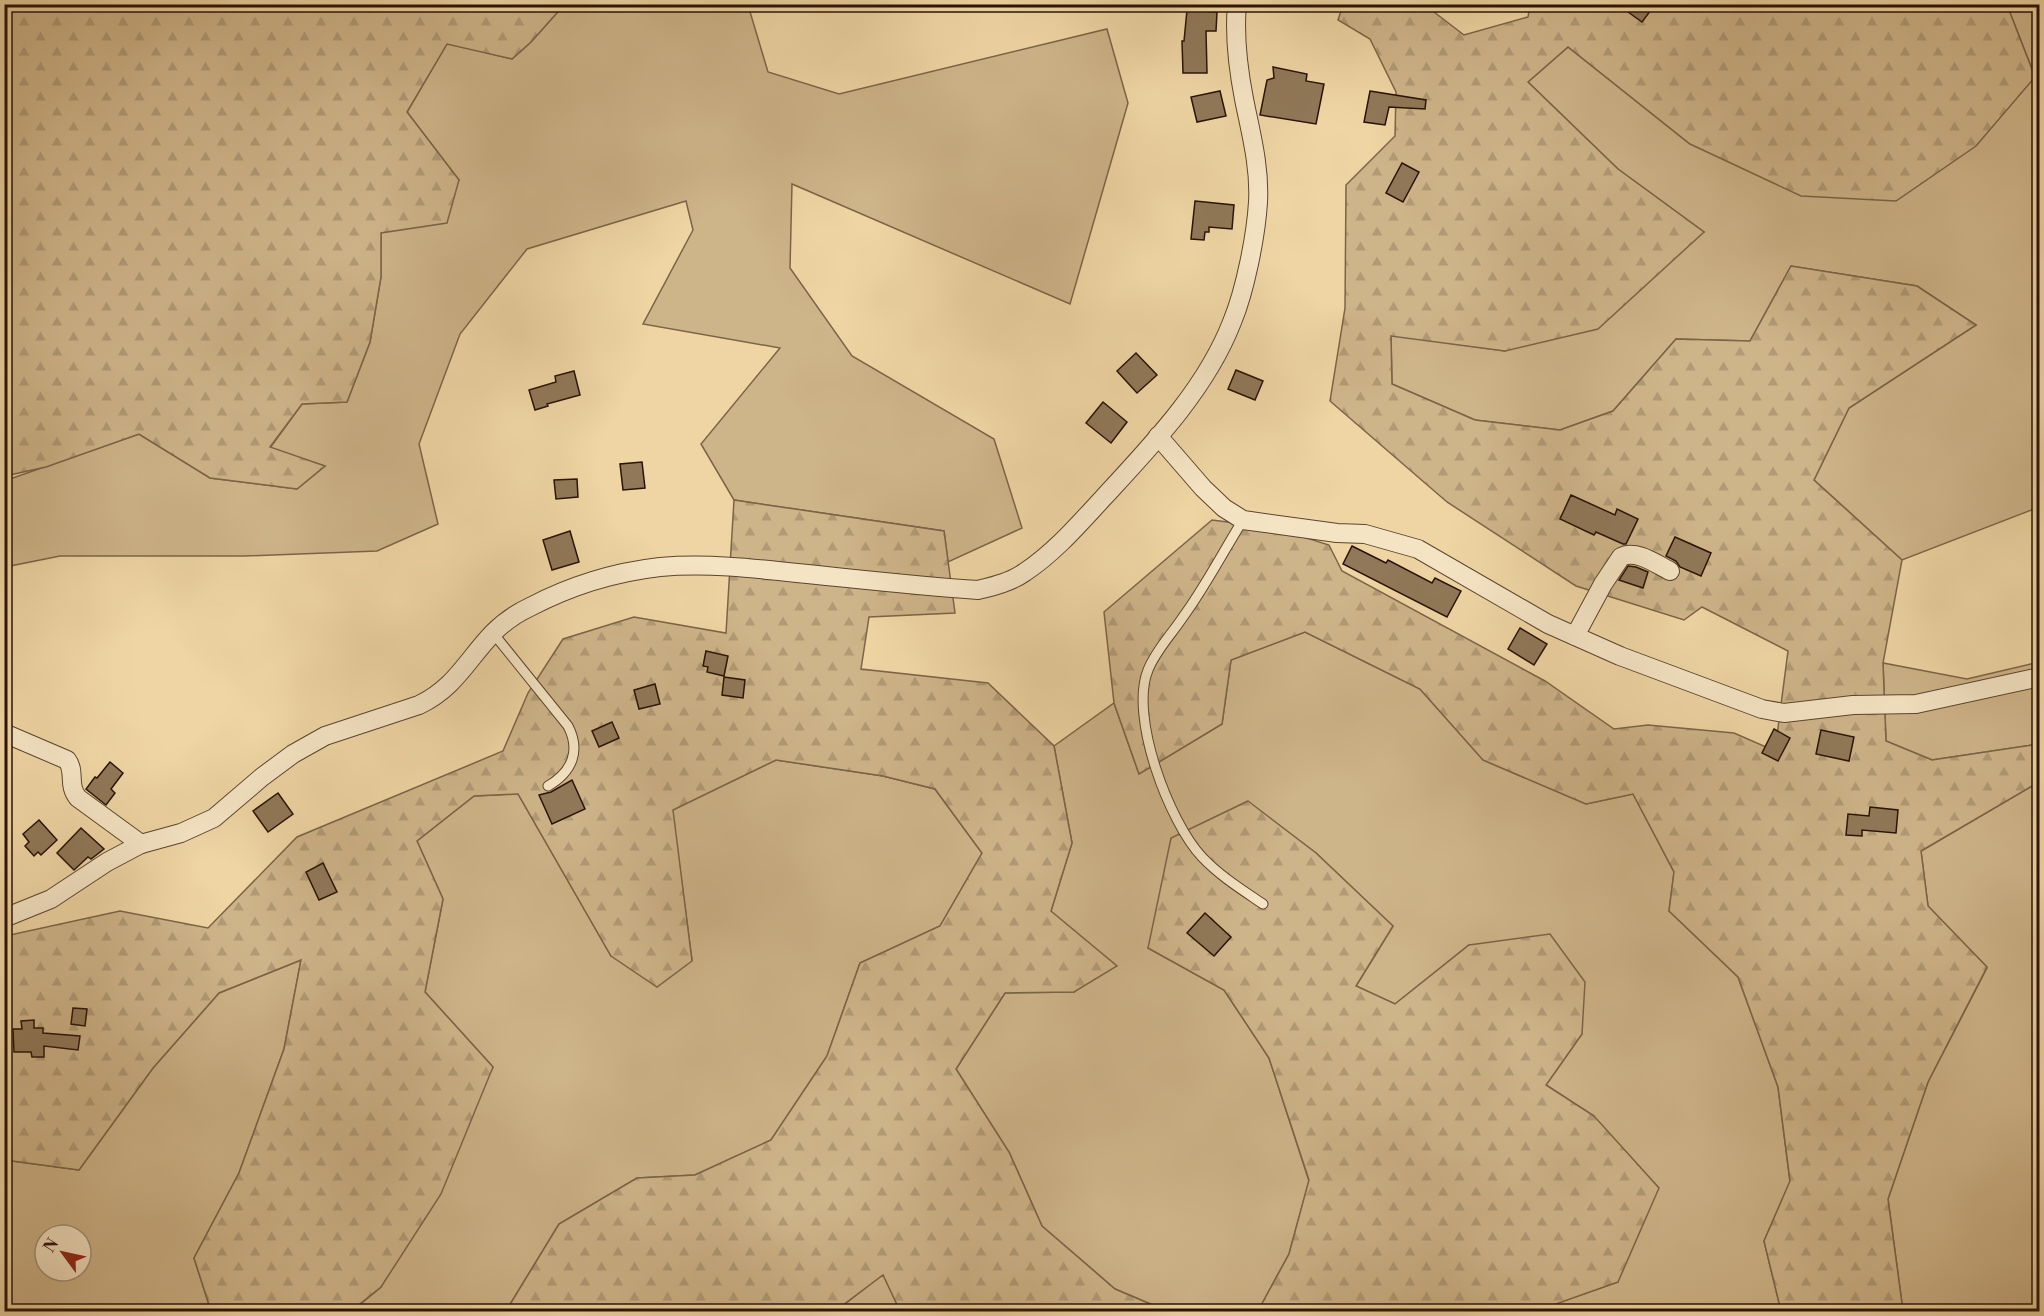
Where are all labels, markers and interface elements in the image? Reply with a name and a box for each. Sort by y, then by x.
north arrow [33,1223,93,1283]
text: N [39,1234,63,1256]

